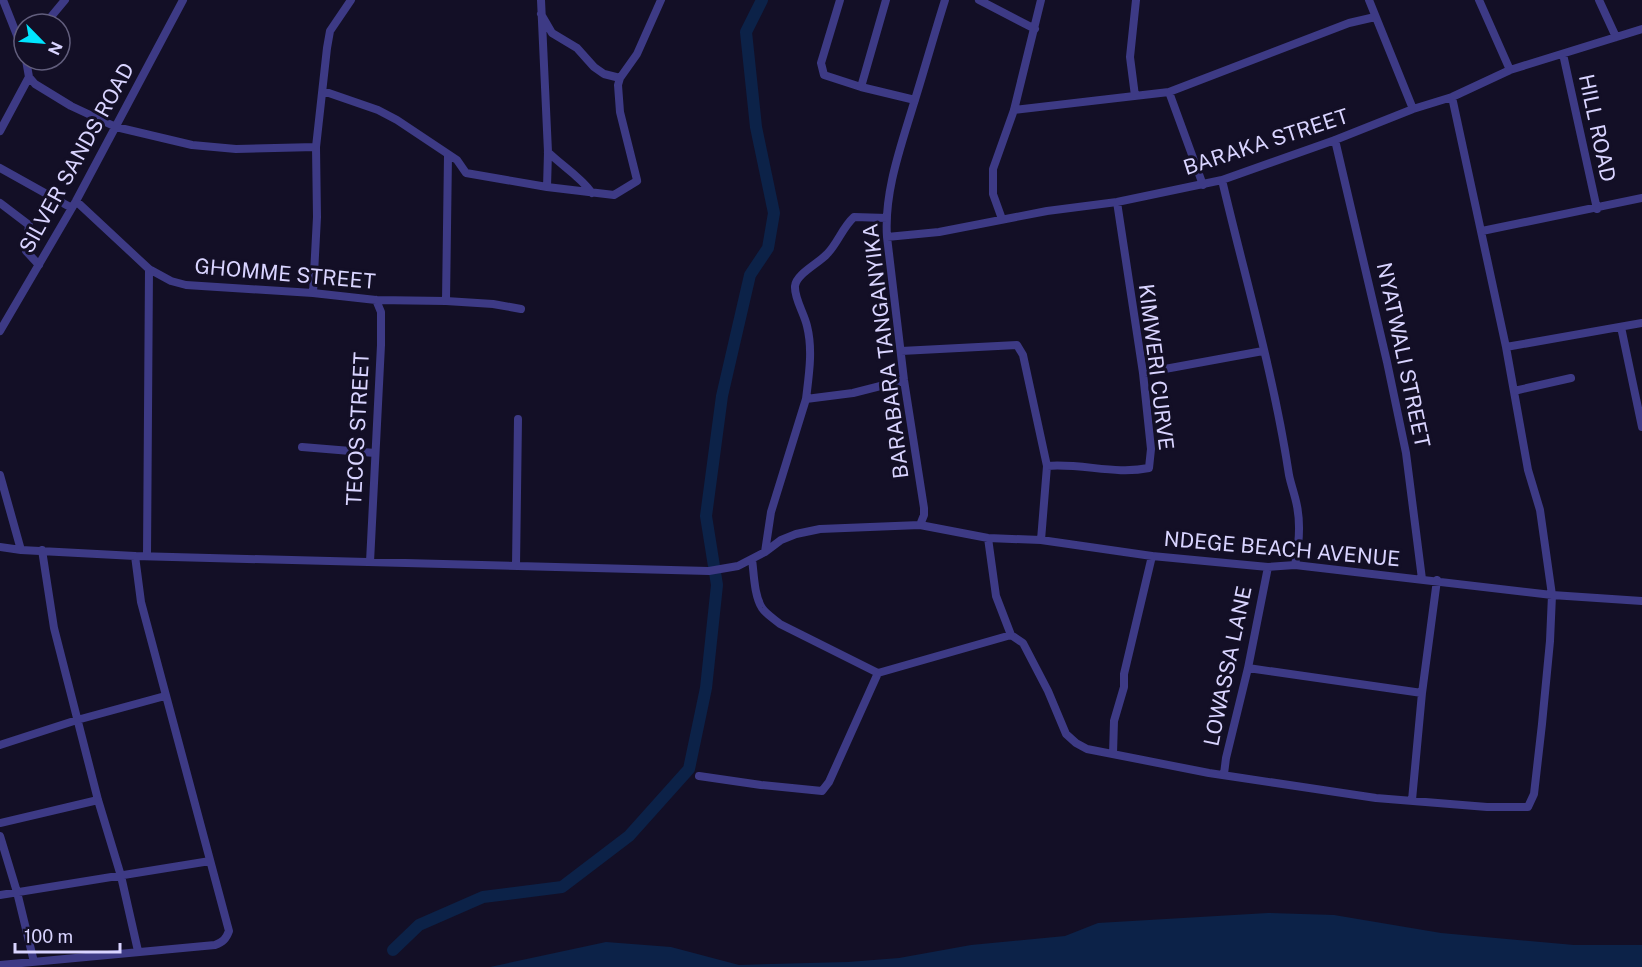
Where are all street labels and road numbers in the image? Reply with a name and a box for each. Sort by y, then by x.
street label: SILVER SANDS ROAD [14,58,139,257]
street label: HILL ROAD [1574,72,1621,184]
street label: BARAKA STREET [1180,103,1352,180]
street label: BARABARA TANGANYIKA [857,222,914,480]
street label: GHOMME STREET [193,253,377,294]
street label: NYATWALI STREET [1372,260,1435,450]
street label: KIMWERI CURVE [1134,282,1179,451]
street label: TECOS STREET [341,351,374,506]
street label: NDEGE BEACH AVENUE [1163,526,1401,571]
street label: LOWASSA LANE [1198,583,1257,748]

